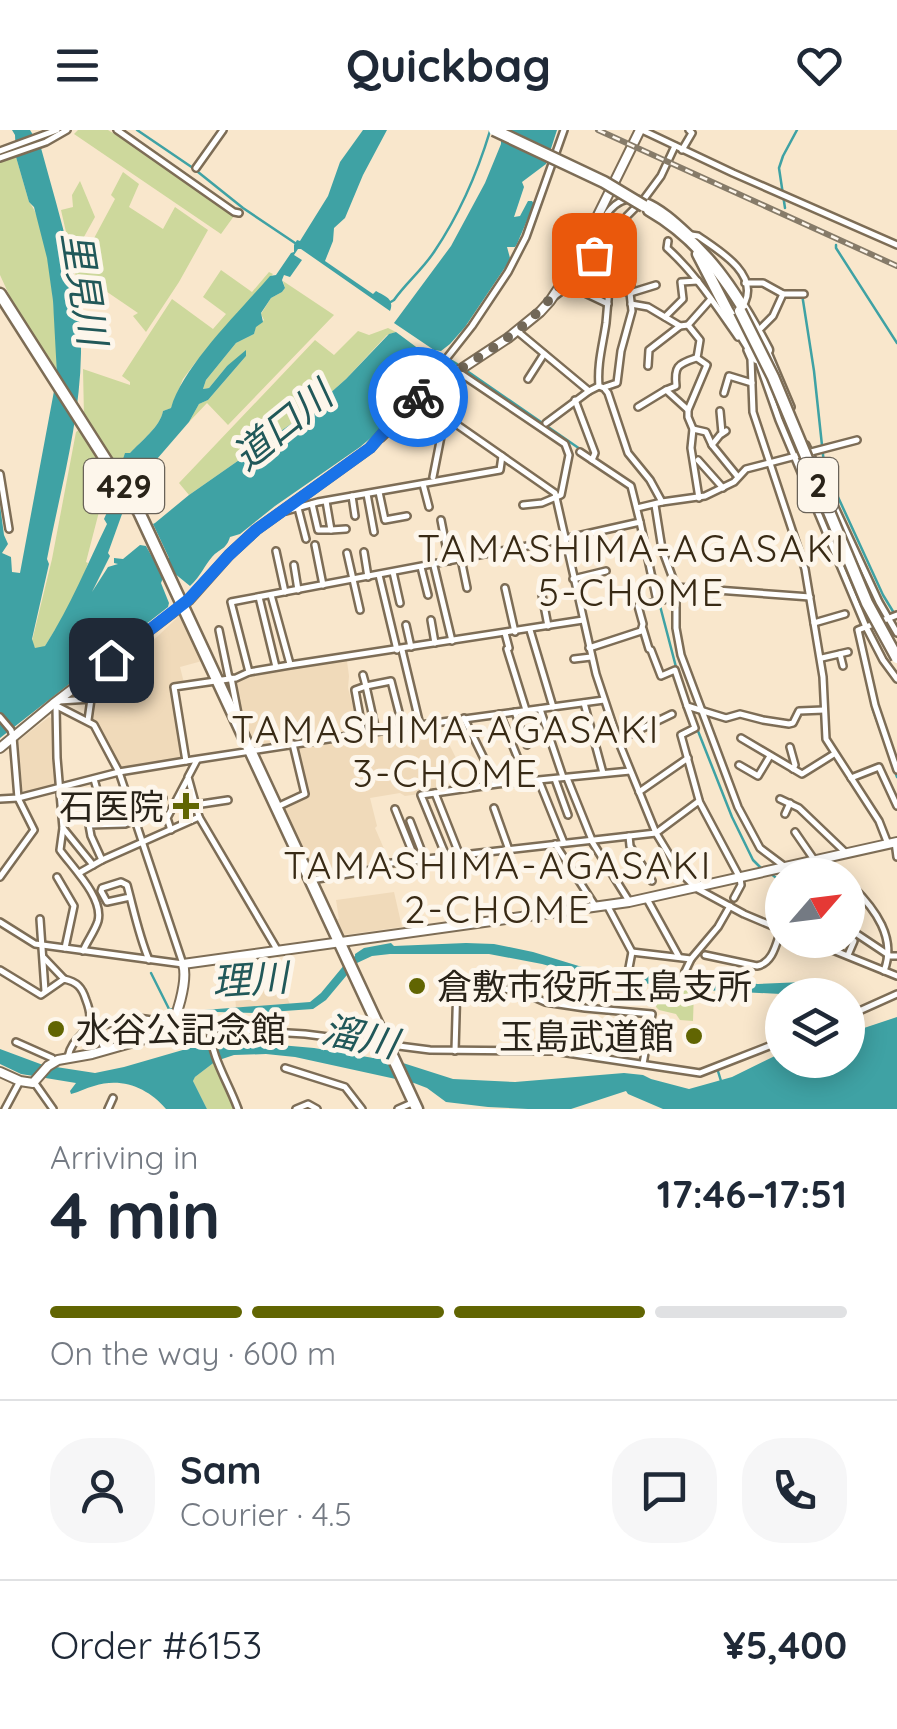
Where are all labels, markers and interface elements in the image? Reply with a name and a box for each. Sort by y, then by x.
text: Quickbag [346,37,551,93]
icon: menu [50,38,105,93]
icon: heart [792,38,847,93]
pin [552,213,637,298]
water label: 里見川 [52,228,118,352]
icon: bag [567,228,622,283]
courier [368,347,468,447]
water label: 道口川 [223,368,345,480]
icon: bike [391,370,446,425]
road number: 2 [798,458,838,512]
road number: 429 [84,459,164,513]
district label: TAMASHIMA-AGASAKI 5-CHOME [417,524,847,616]
pin [69,618,154,703]
icon: home [84,633,139,688]
district label: TAMASHIMA-AGASAKI 3-CHOME [231,705,661,797]
place label: 石医院 [59,784,164,828]
marker: 石医院 [173,793,199,819]
district label: TAMASHIMA-AGASAKI 2-CHOME [283,841,713,933]
north arrow [765,858,865,958]
map controls [765,858,865,1078]
water label: 理川 [210,952,294,1006]
place label: 倉敷市役所玉島支所 [437,964,752,1008]
marker: 倉敷市役所玉島支所 [406,975,428,997]
button: layers [765,978,865,1078]
water label: 溜川 [318,1005,406,1068]
place label: 水谷公記念館 [76,1007,286,1051]
place label: 玉島武道館 [499,1014,674,1058]
marker: 水谷公記念館 [45,1018,67,1040]
marker: 玉島武道館 [683,1025,705,1047]
text: Arriving in [50,1137,199,1177]
text: 17:46–17:51 [657,1170,847,1218]
text: 4 min [50,1174,220,1255]
text: On the way · 600 m [50,1333,336,1373]
button: person [50,1438,155,1543]
button: chat [612,1438,717,1543]
button: phone [742,1438,847,1543]
text: Sam [180,1446,262,1494]
text: Courier · 4.5 [180,1494,352,1534]
text: Order #6153 [50,1621,262,1669]
text: ¥5,400 [723,1621,847,1669]

